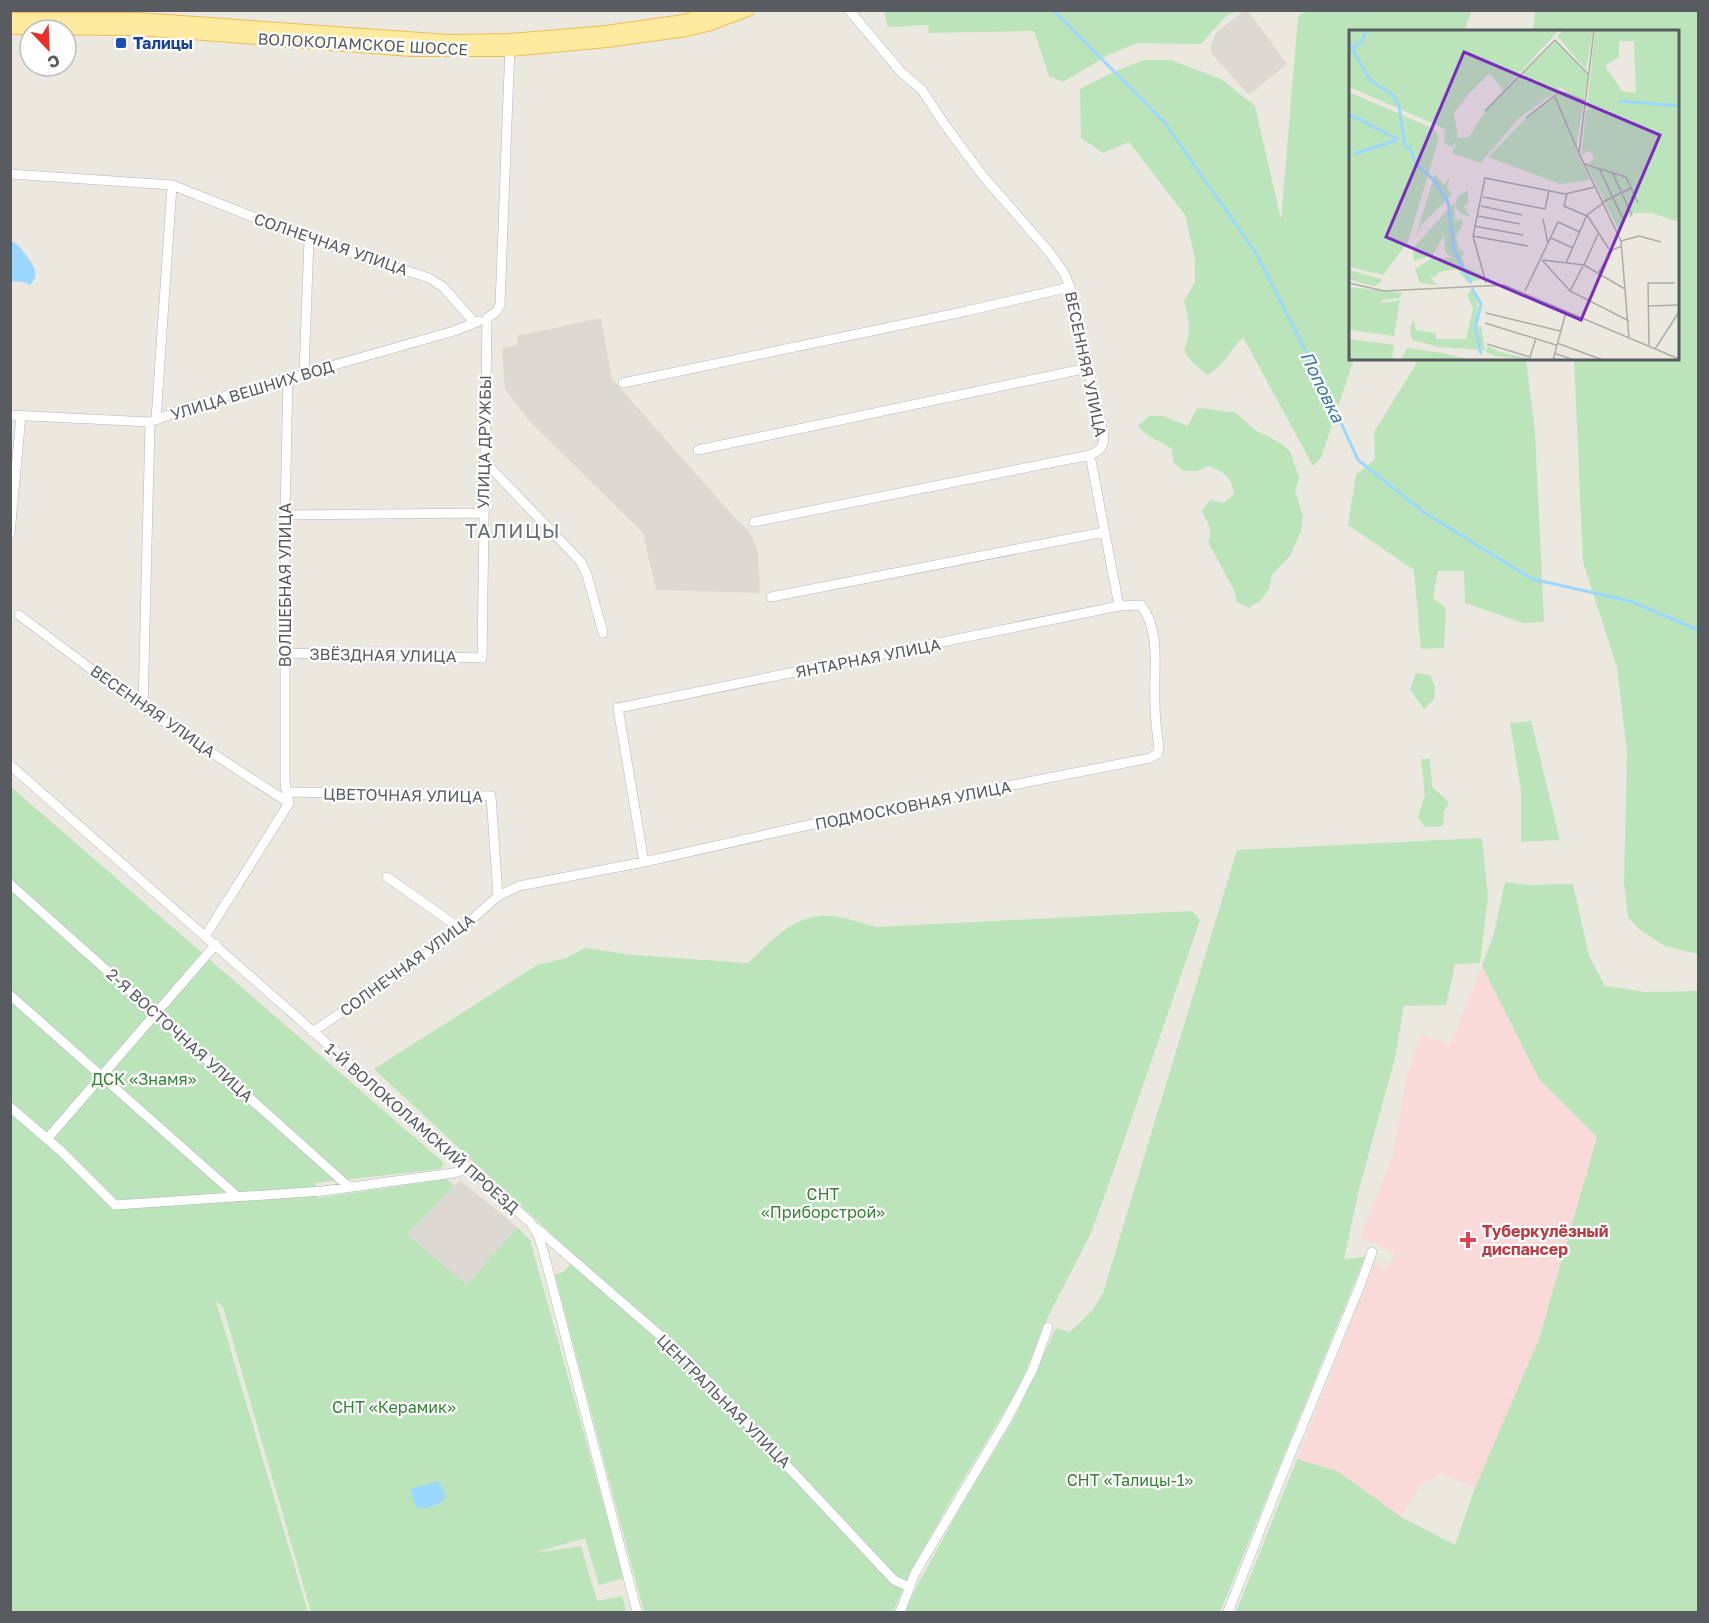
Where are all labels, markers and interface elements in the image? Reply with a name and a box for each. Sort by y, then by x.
north arrow [18,18,78,78]
street label: ВОЛОКОЛАМСКОЕ ШОССЕ [257,29,469,59]
inset map [1349,30,1679,360]
place label: Талицы [133,33,193,53]
marker: Талицы [114,36,128,50]
text: С [45,50,63,73]
street label: СОЛНЕЧНАЯ УЛИЦА [251,208,411,280]
street label: ВЕСЕННЯЯ УЛИЦА [1061,289,1111,439]
water label: Поповка [1296,347,1350,426]
street label: УЛИЦА ВЕШНИХ ВОД [168,356,336,424]
street label: УЛИЦА ДРУЖБЫ [473,375,495,509]
street label: ВОЛШЕБНАЯ УЛИЦА [275,503,295,667]
district label: ТАЛИЦЫ [465,518,561,542]
street label: ЯНТАРНАЯ УЛИЦА [794,634,943,682]
street label: ЗВЁЗДНАЯ УЛИЦА [309,644,457,666]
street label: ВЕСЕННЯЯ УЛИЦА [87,660,220,762]
street label: ПОДМОСКОВНАЯ УЛИЦА [813,776,1013,834]
street label: ЦВЕТОЧНАЯ УЛИЦА [323,784,483,806]
street label: СОЛНЕЧНАЯ УЛИЦА [336,909,478,1021]
street label: 2-Я ВОСТОЧНАЯ УЛИЦА [103,964,258,1106]
street label: 1-Й ВОЛОКОЛАМСКИЙ ПРОЕЗД [321,1038,523,1218]
park label: ДСК «Знамя» [92,1069,197,1089]
park label: СНТ «Приборстрой» [761,1184,885,1222]
place label: Туберкулёзный диспансер [1482,1221,1609,1259]
marker: Туберкулёзный диспансер [1459,1231,1477,1249]
street label: ЦЕНТРАЛЬНАЯ УЛИЦА [653,1330,795,1472]
park label: СНТ «Керамик» [332,1397,456,1417]
park label: СНТ «Талицы-1» [1067,1470,1194,1490]

